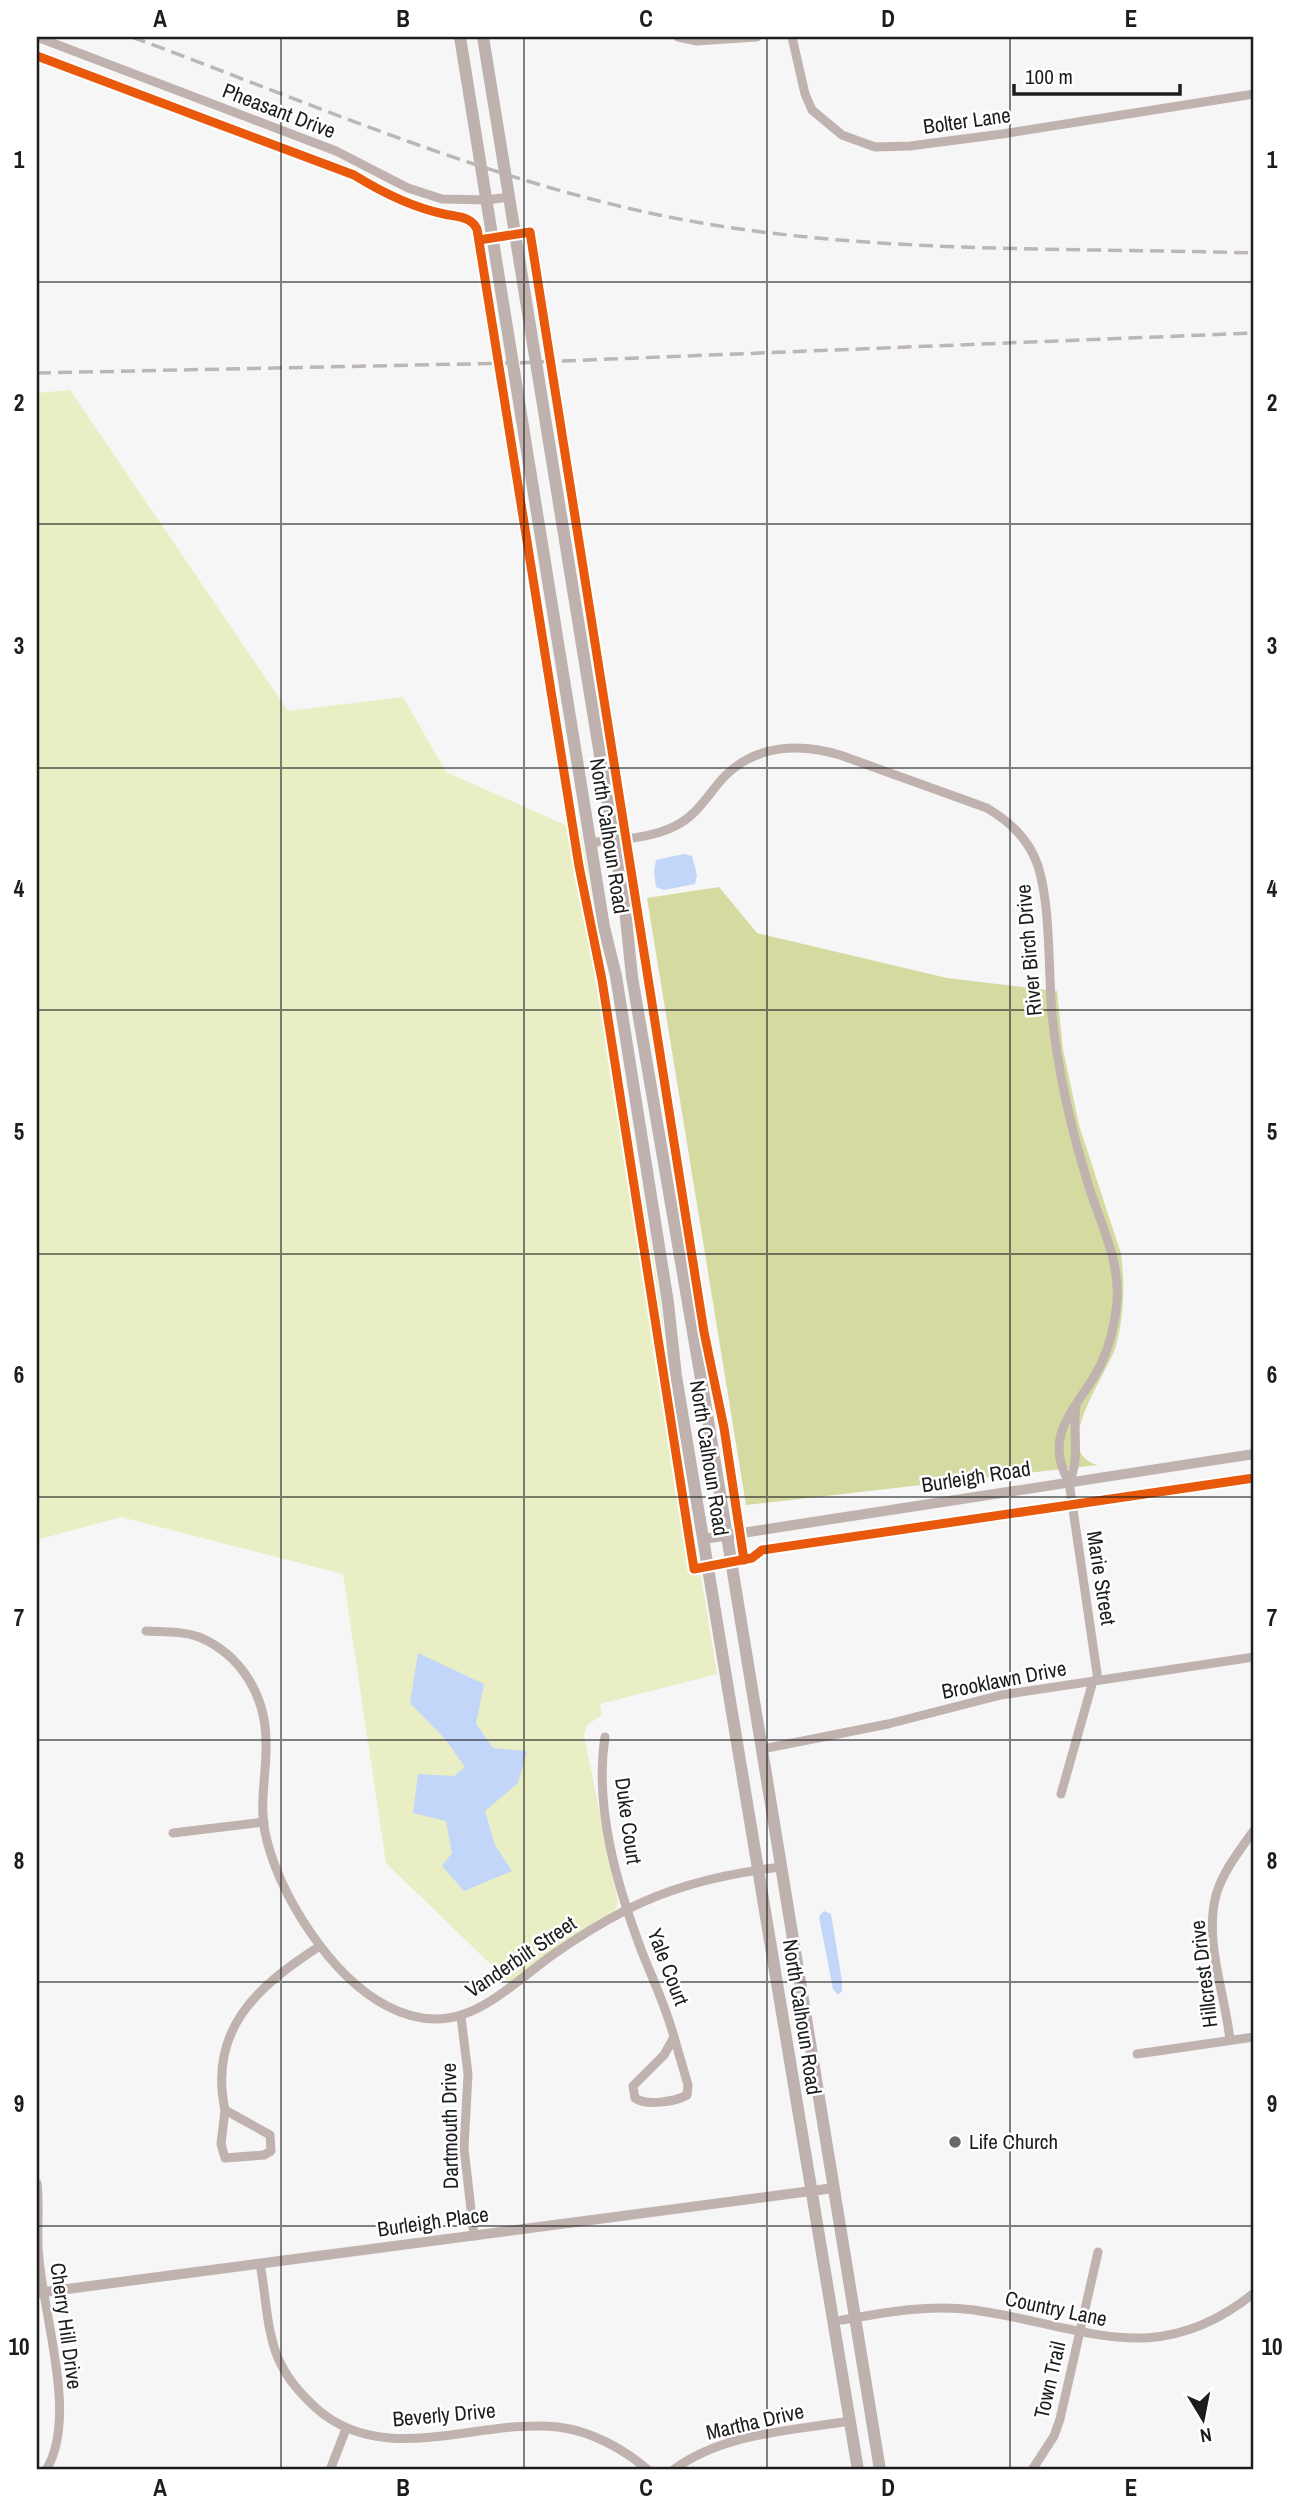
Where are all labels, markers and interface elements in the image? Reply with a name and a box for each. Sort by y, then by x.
text: A [153,3,167,34]
text: B [396,3,410,34]
text: C [639,3,653,34]
text: D [881,3,895,34]
text: E [1125,3,1137,34]
scale bar [1014,52,1181,96]
text: 100 m [1025,62,1073,91]
street label: Pheasant Drive [219,76,340,145]
street label: Bolter Lane [921,100,1013,141]
text: 1 [14,144,25,175]
text: 1 [1267,144,1278,175]
text: 2 [14,387,24,418]
text: 2 [1267,387,1277,418]
text: 3 [14,630,24,661]
text: 3 [1267,630,1277,661]
street label: North Calhoun Road [583,756,636,916]
text: 4 [14,873,25,904]
text: 4 [1267,873,1278,904]
street label: River Birch Drive [1008,883,1049,1017]
text: 5 [14,1116,24,1147]
text: 5 [1267,1116,1277,1147]
text: 6 [14,1359,24,1390]
text: 6 [1267,1359,1277,1390]
street label: North Calhoun Road [683,1378,736,1538]
street label: Burleigh Road [919,1454,1033,1499]
street label: Marie Street [1080,1529,1123,1627]
text: 7 [14,1602,24,1633]
text: 7 [1267,1602,1277,1633]
street label: Brooklawn Drive [939,1653,1069,1706]
street label: Duke Court [608,1776,649,1866]
text: 8 [14,1845,24,1876]
text: 8 [1267,1845,1277,1876]
street label: Vanderbilt Street [460,1909,582,2004]
street label: Hillcrest Drive [1183,1919,1224,2029]
street label: Yale Court [641,1924,696,2010]
street label: North Calhoun Road [776,1937,829,2097]
street label: Dartmouth Drive [434,2063,465,2189]
text: 9 [14,2088,24,2119]
text: 9 [1267,2088,1277,2119]
place label: Life Church [969,2127,1058,2156]
marker: Life Church [947,2134,963,2150]
street label: Burleigh Place [375,2199,490,2244]
street label: Cherry Hill Drive [43,2261,90,2391]
street label: Country Lane [1003,2284,1110,2333]
text: 10 [9,2331,29,2362]
text: 10 [1262,2331,1282,2362]
street label: Town Trail [1027,2338,1072,2421]
north arrow [1168,2384,1238,2454]
street label: Beverly Drive [391,2396,497,2433]
street label: Martha Drive [703,2396,807,2447]
text: N [1198,2422,1214,2450]
text: A [153,2472,167,2503]
text: B [396,2472,410,2503]
text: C [639,2472,653,2503]
text: D [881,2472,895,2503]
text: E [1125,2472,1137,2503]

